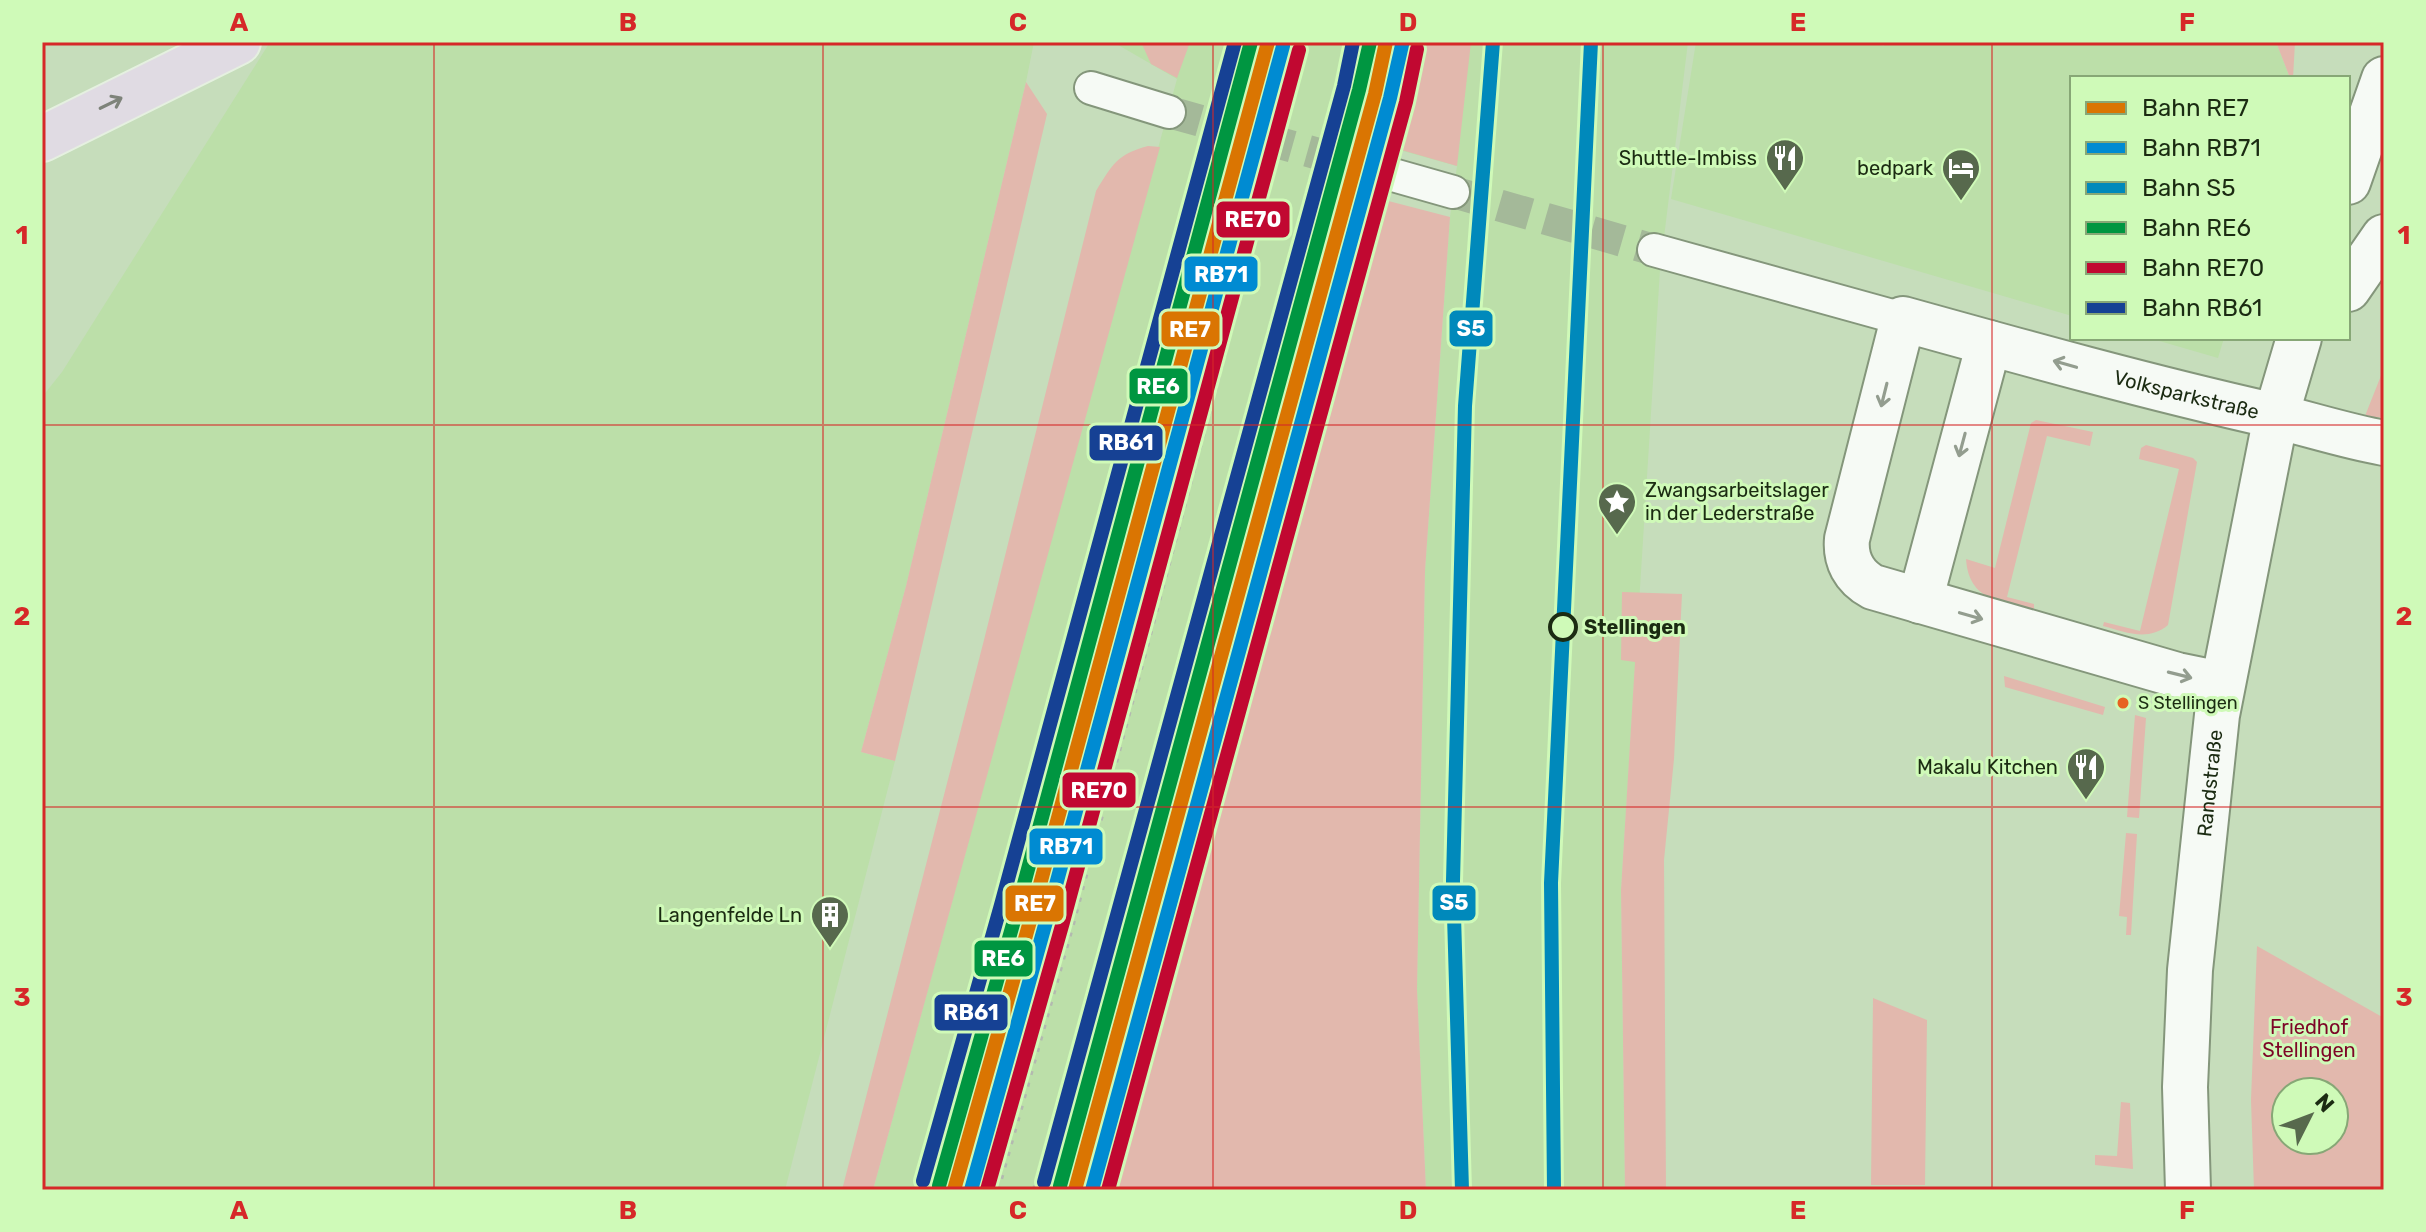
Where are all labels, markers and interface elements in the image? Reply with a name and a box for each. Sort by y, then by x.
text: A [230,7,249,38]
text: B [619,7,637,38]
text: C [1009,7,1027,38]
text: D [1399,7,1417,38]
text: E [1790,7,1806,38]
text: F [2179,7,2195,38]
legend [2070,76,2350,340]
text: Bahn RE7 [2142,94,2249,122]
one-way arrow [99,95,123,110]
text: Bahn RB71 [2142,134,2261,162]
restaurant icon: Shuttle-Imbiss [1764,137,1806,192]
place label: Shuttle-Imbiss [1619,146,1757,170]
hotel icon: bedpark [1940,147,1982,202]
place label: bedpark [1857,156,1934,180]
text: Bahn S5 [2142,174,2236,202]
line badge: RE70 [1215,200,1291,239]
text: RE70 [1225,206,1281,233]
text: Bahn RE6 [2142,214,2251,242]
text: 1 [16,220,28,251]
text: 1 [2398,220,2410,251]
text: Bahn RE70 [2142,254,2264,282]
line badge: RB71 [1183,255,1259,293]
text: RB71 [1194,261,1248,288]
text: Bahn RB61 [2142,294,2262,322]
line badge: S5 [1448,309,1494,348]
line badge: RE7 [1160,310,1221,348]
text: S5 [1457,315,1485,342]
text: RE7 [1169,316,1211,343]
one-way arrow [2052,356,2078,371]
street label: Volksparkstraße [2111,365,2261,424]
line badge: RE6 [1128,367,1189,405]
text: RE6 [1136,373,1180,400]
one-way arrow [1875,381,1890,407]
line badge: RB61 [1088,424,1164,462]
text: RB61 [1098,429,1154,456]
one-way arrow [1953,432,1968,458]
place label: Zwangsarbeitslager in der Lederstraße [1645,478,1829,525]
place icon: Zwangsarbeitslager in der Lederstraße [1596,481,1638,536]
text: 2 [14,601,30,632]
text: 2 [2396,601,2412,632]
one-way arrow [1958,609,1984,624]
marker: Stellingen [1549,613,1577,641]
place label: Stellingen [1584,615,1686,639]
one-way arrow [2166,668,2192,683]
place label: S Stellingen [2138,692,2238,714]
marker: S Stellingen [2115,695,2131,711]
street label: Randstraße [2192,728,2227,838]
restaurant icon: Makalu Kitchen [2065,746,2107,801]
place label: Makalu Kitchen [1917,755,2058,779]
line badge: RE70 [1061,771,1137,809]
text: RE70 [1071,777,1127,804]
line badge: RB71 [1028,827,1104,866]
text: RB71 [1039,833,1093,860]
line badge: RE7 [1004,884,1065,923]
line badge: S5 [1431,884,1477,922]
text: S5 [1440,889,1468,916]
text: RE7 [1014,890,1056,917]
building icon: Langenfelde Ln [809,894,851,949]
place label: Langenfelde Ln [658,903,802,927]
line badge: RE6 [973,939,1034,978]
text: RE6 [981,945,1025,972]
text: 3 [13,982,31,1013]
text: 3 [2395,982,2413,1013]
line badge: RB61 [933,993,1009,1032]
text: RB61 [943,999,999,1026]
park label: Friedhof Stellingen [2262,1015,2356,1062]
north arrow [2270,1076,2350,1156]
text: N [2309,1088,2340,1118]
text: A [230,1195,249,1226]
text: B [619,1195,637,1226]
text: C [1009,1195,1027,1226]
text: D [1399,1195,1417,1226]
text: E [1790,1195,1806,1226]
text: F [2179,1195,2195,1226]

